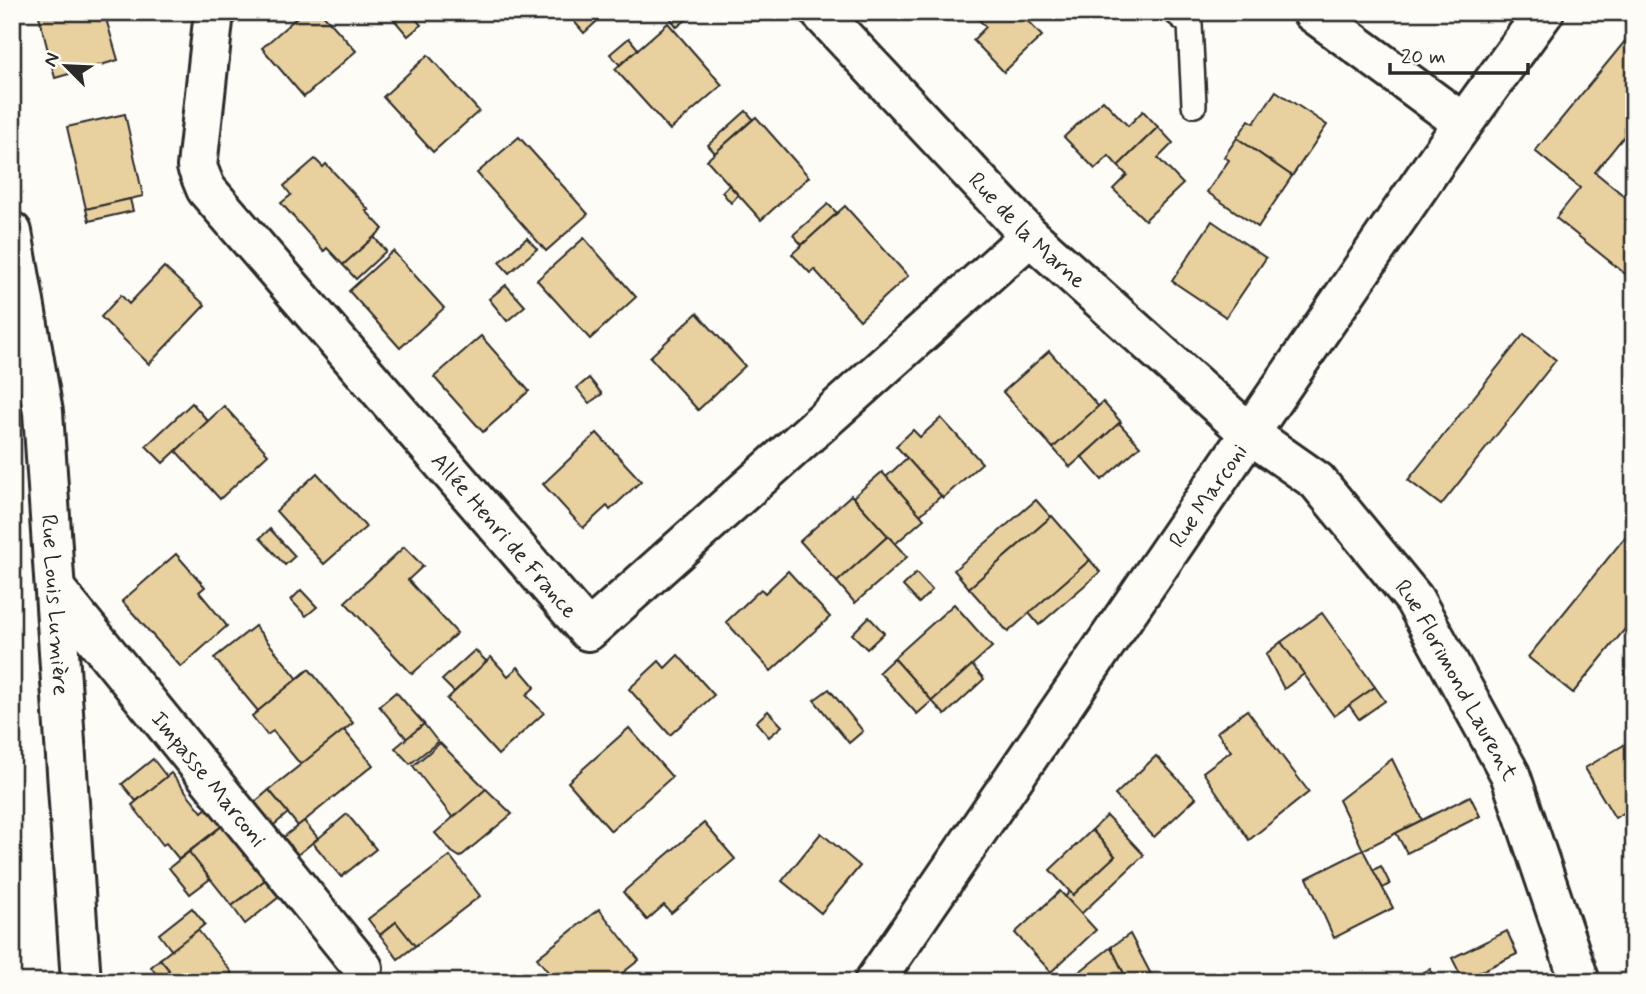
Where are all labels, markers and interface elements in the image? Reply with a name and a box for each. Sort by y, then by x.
north arrow [32,32,102,102]
scale bar [1390,32,1529,76]
text: 20 m [1401,43,1446,71]
text: N [38,49,66,71]
street label: Rue de la Marne [961,166,1092,296]
street label: Rue Marconi [1163,438,1255,554]
street label: Allée Henri de France [423,447,584,626]
street label: Rue Louis Lumière [33,513,75,697]
street label: Rue Florimond Laurent [1387,574,1524,787]
street label: Impasse Marconi [143,706,272,854]

